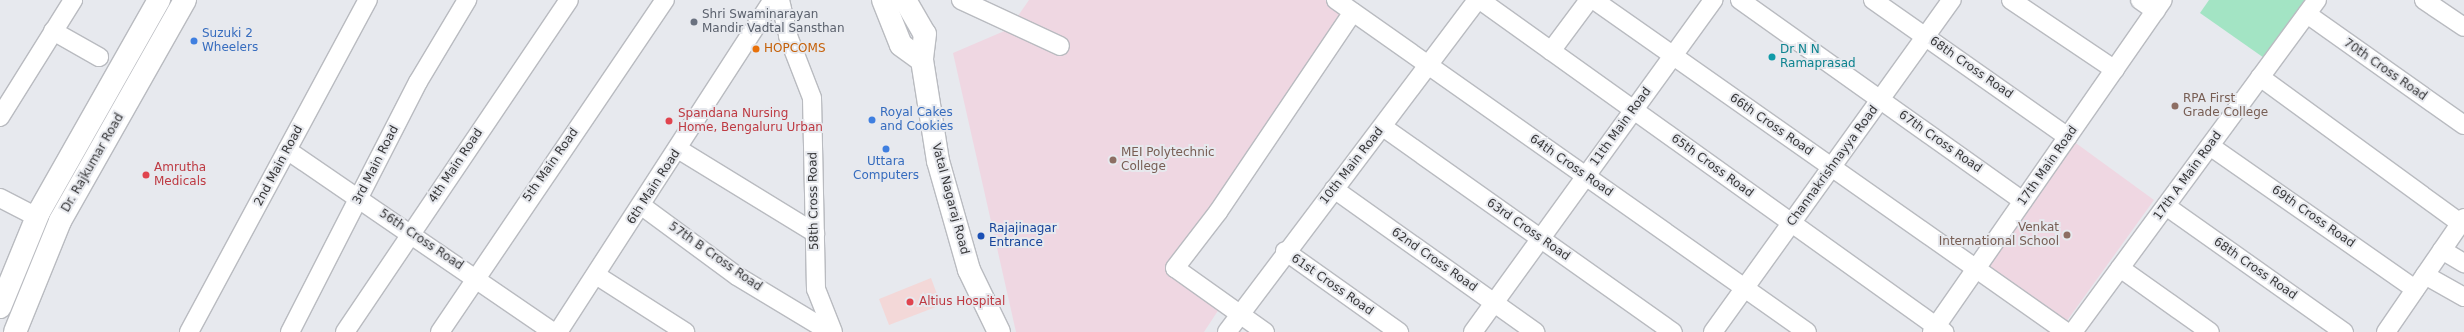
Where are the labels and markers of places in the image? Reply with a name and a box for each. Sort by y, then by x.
place label: Shri Swaminarayan Mandir Vadtal Sansthan [702,8,845,36]
marker: Shri Swaminarayan Mandir Vadtal Sansthan [689,17,699,27]
place label: Suzuki 2 Wheelers [202,27,258,55]
marker: Suzuki 2 Wheelers [189,36,199,46]
place label: HOPCOMS [764,42,826,56]
place label: Dr N N Ramaprasad [1780,43,1856,71]
marker: HOPCOMS [751,44,761,54]
marker: Dr N N Ramaprasad [1767,52,1777,62]
place label: RPA First Grade College [2183,92,2268,120]
marker: RPA First Grade College [2170,101,2180,111]
place label: Royal Cakes and Cookies [880,106,953,134]
place label: Spandana Nursing Home, Bengaluru Urban [678,107,823,135]
marker: Spandana Nursing Home, Bengaluru Urban [663,115,675,127]
marker: Royal Cakes and Cookies [867,115,877,125]
marker: Uttara Computers [881,144,891,154]
place label: MEI Polytechnic College [1121,146,1215,174]
place label: Uttara Computers [853,155,919,183]
marker: MEI Polytechnic College [1108,155,1118,165]
place label: Amrutha Medicals [154,161,206,189]
marker: Amrutha Medicals [141,170,151,180]
place label: Venkat International School [1939,221,2059,249]
place label: Rajajinagar Entrance [989,222,1057,250]
marker: Venkat International School [2062,230,2072,240]
marker: Rajajinagar Entrance [976,231,986,241]
place label: Altius Hospital [919,295,1005,309]
marker: Altius Hospital [904,296,916,308]

